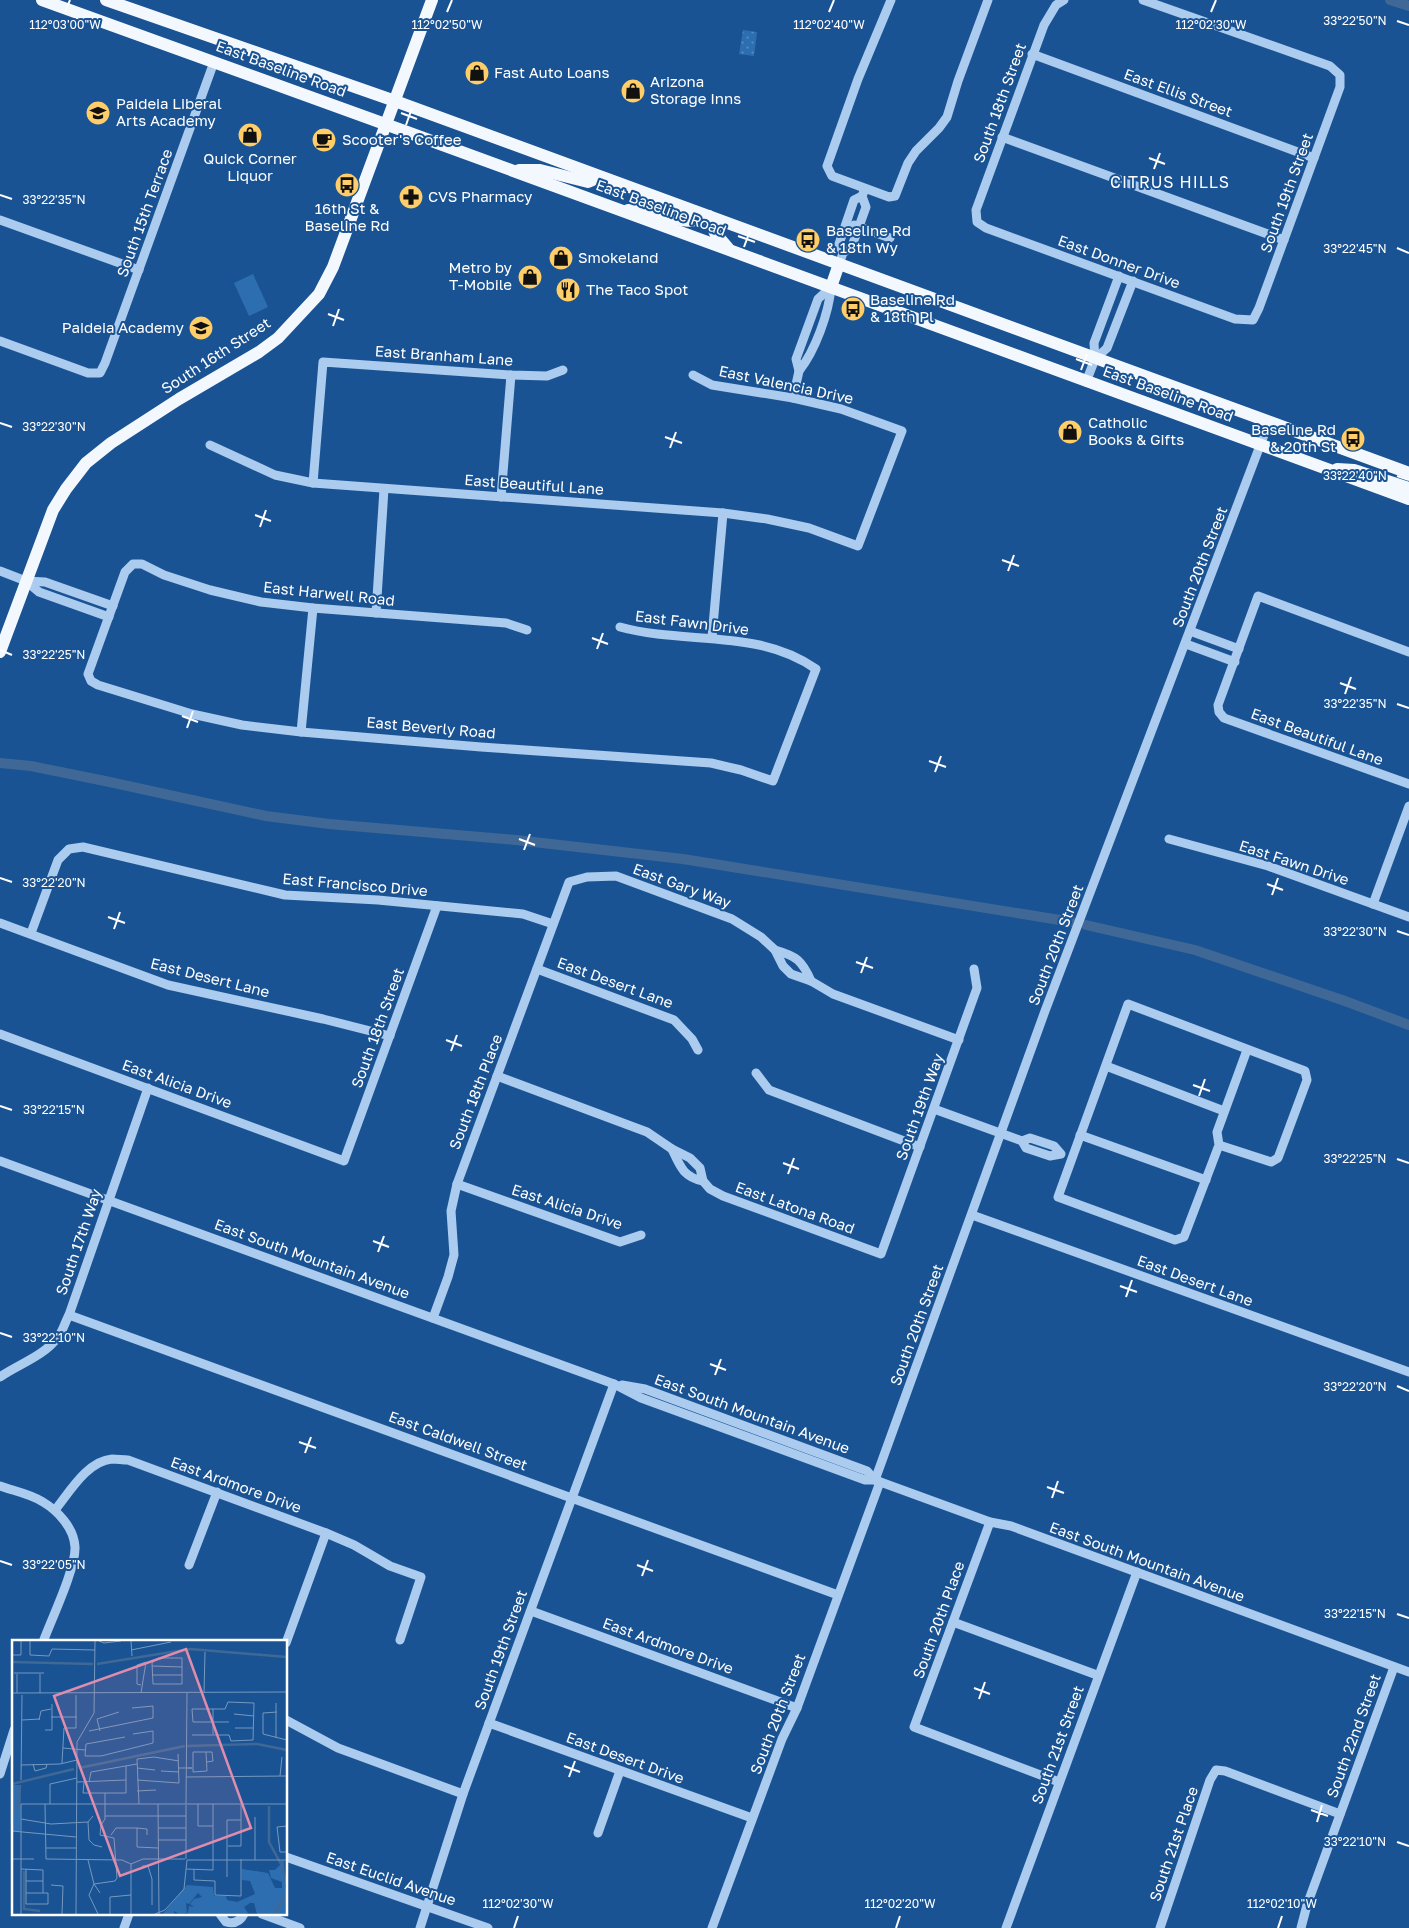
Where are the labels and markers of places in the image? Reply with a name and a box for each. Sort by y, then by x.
shop icon: Fast Auto Loans [464,60,490,86]
place label: Fast Auto Loans [494,63,609,81]
place label: Arizona Storage Inns [650,72,741,107]
shop icon: Arizona Storage Inns [620,78,646,104]
place label: Paideia Liberal Arts Academy [116,94,222,129]
school or university icon: Paideia Liberal Arts Academy [85,100,111,126]
shop icon: Quick Corner Liquor [237,122,263,148]
cafe icon: Scooter's Coffee [311,127,337,153]
place label: Scooter's Coffee [342,130,462,148]
place label: Quick Corner Liquor [203,149,297,184]
bus stop icon: 16th St & Baseline Rd [334,172,360,198]
pharmacy icon: CVS Pharmacy [398,184,424,210]
place label: CVS Pharmacy [428,187,533,205]
place label: 16th St & Baseline Rd [305,199,389,234]
place label: Baseline Rd & 18th Wy [826,221,911,256]
bus stop icon: Baseline Rd & 18th Wy [795,227,821,253]
shop icon: Smokeland [548,245,574,271]
place label: Smokeland [578,248,658,266]
place label: Metro by T-Mobile [449,258,513,293]
shop icon: Metro by T-Mobile [517,264,543,290]
restaurant icon: The Taco Spot [555,277,581,303]
place label: The Taco Spot [586,280,688,298]
place label: Baseline Rd & 18th Pl [870,290,955,325]
bus stop icon: Baseline Rd & 18th Pl [840,296,866,322]
school or university icon: Paideia Academy [188,315,214,341]
place label: Paideia Academy [62,318,185,336]
place label: Catholic Books & Gifts [1088,413,1184,448]
shop icon: Catholic Books & Gifts [1057,419,1083,445]
place label: Baseline Rd & 20th St [1251,420,1336,455]
bus stop icon: Baseline Rd & 20th St [1340,426,1366,452]

